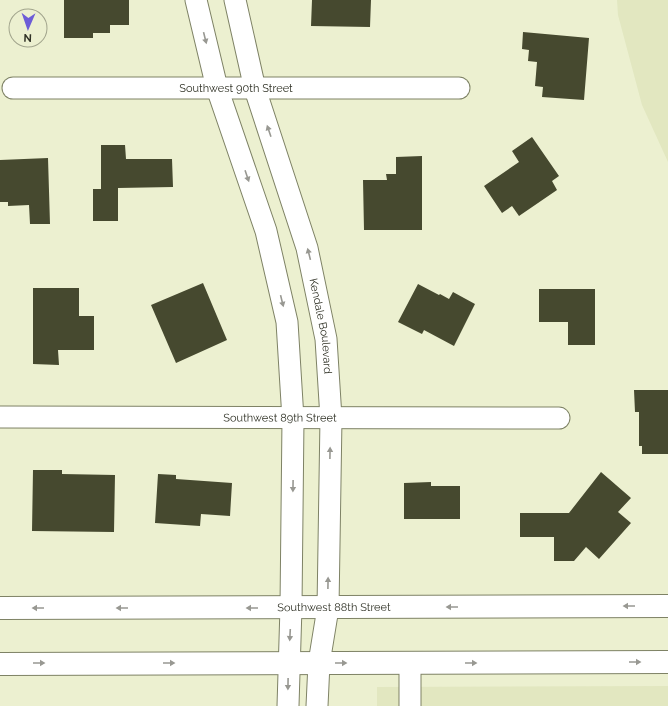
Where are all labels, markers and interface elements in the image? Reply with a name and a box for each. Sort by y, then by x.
north arrow [8,8,48,48]
text: N [23,31,32,44]
one-way arrow [202,32,208,44]
street label: Southwest 90th Street [179,82,293,95]
one-way arrow [266,124,272,136]
one-way arrow [244,170,250,182]
one-way arrow [305,248,311,261]
street label: Kendale Boulevard [307,277,335,374]
one-way arrow [280,294,286,307]
street label: Southwest 89th Street [223,411,337,424]
one-way arrow [327,446,333,459]
one-way arrow [290,480,296,493]
one-way arrow [325,576,331,589]
street label: Southwest 88th Street [277,600,391,614]
one-way arrow [622,603,635,609]
one-way arrow [445,604,458,610]
one-way arrow [31,605,44,611]
one-way arrow [115,605,128,611]
one-way arrow [245,605,258,611]
one-way arrow [286,629,293,641]
one-way arrow [629,659,642,665]
one-way arrow [33,660,46,666]
one-way arrow [163,660,176,666]
one-way arrow [335,660,348,666]
one-way arrow [465,660,478,666]
one-way arrow [285,678,291,691]

